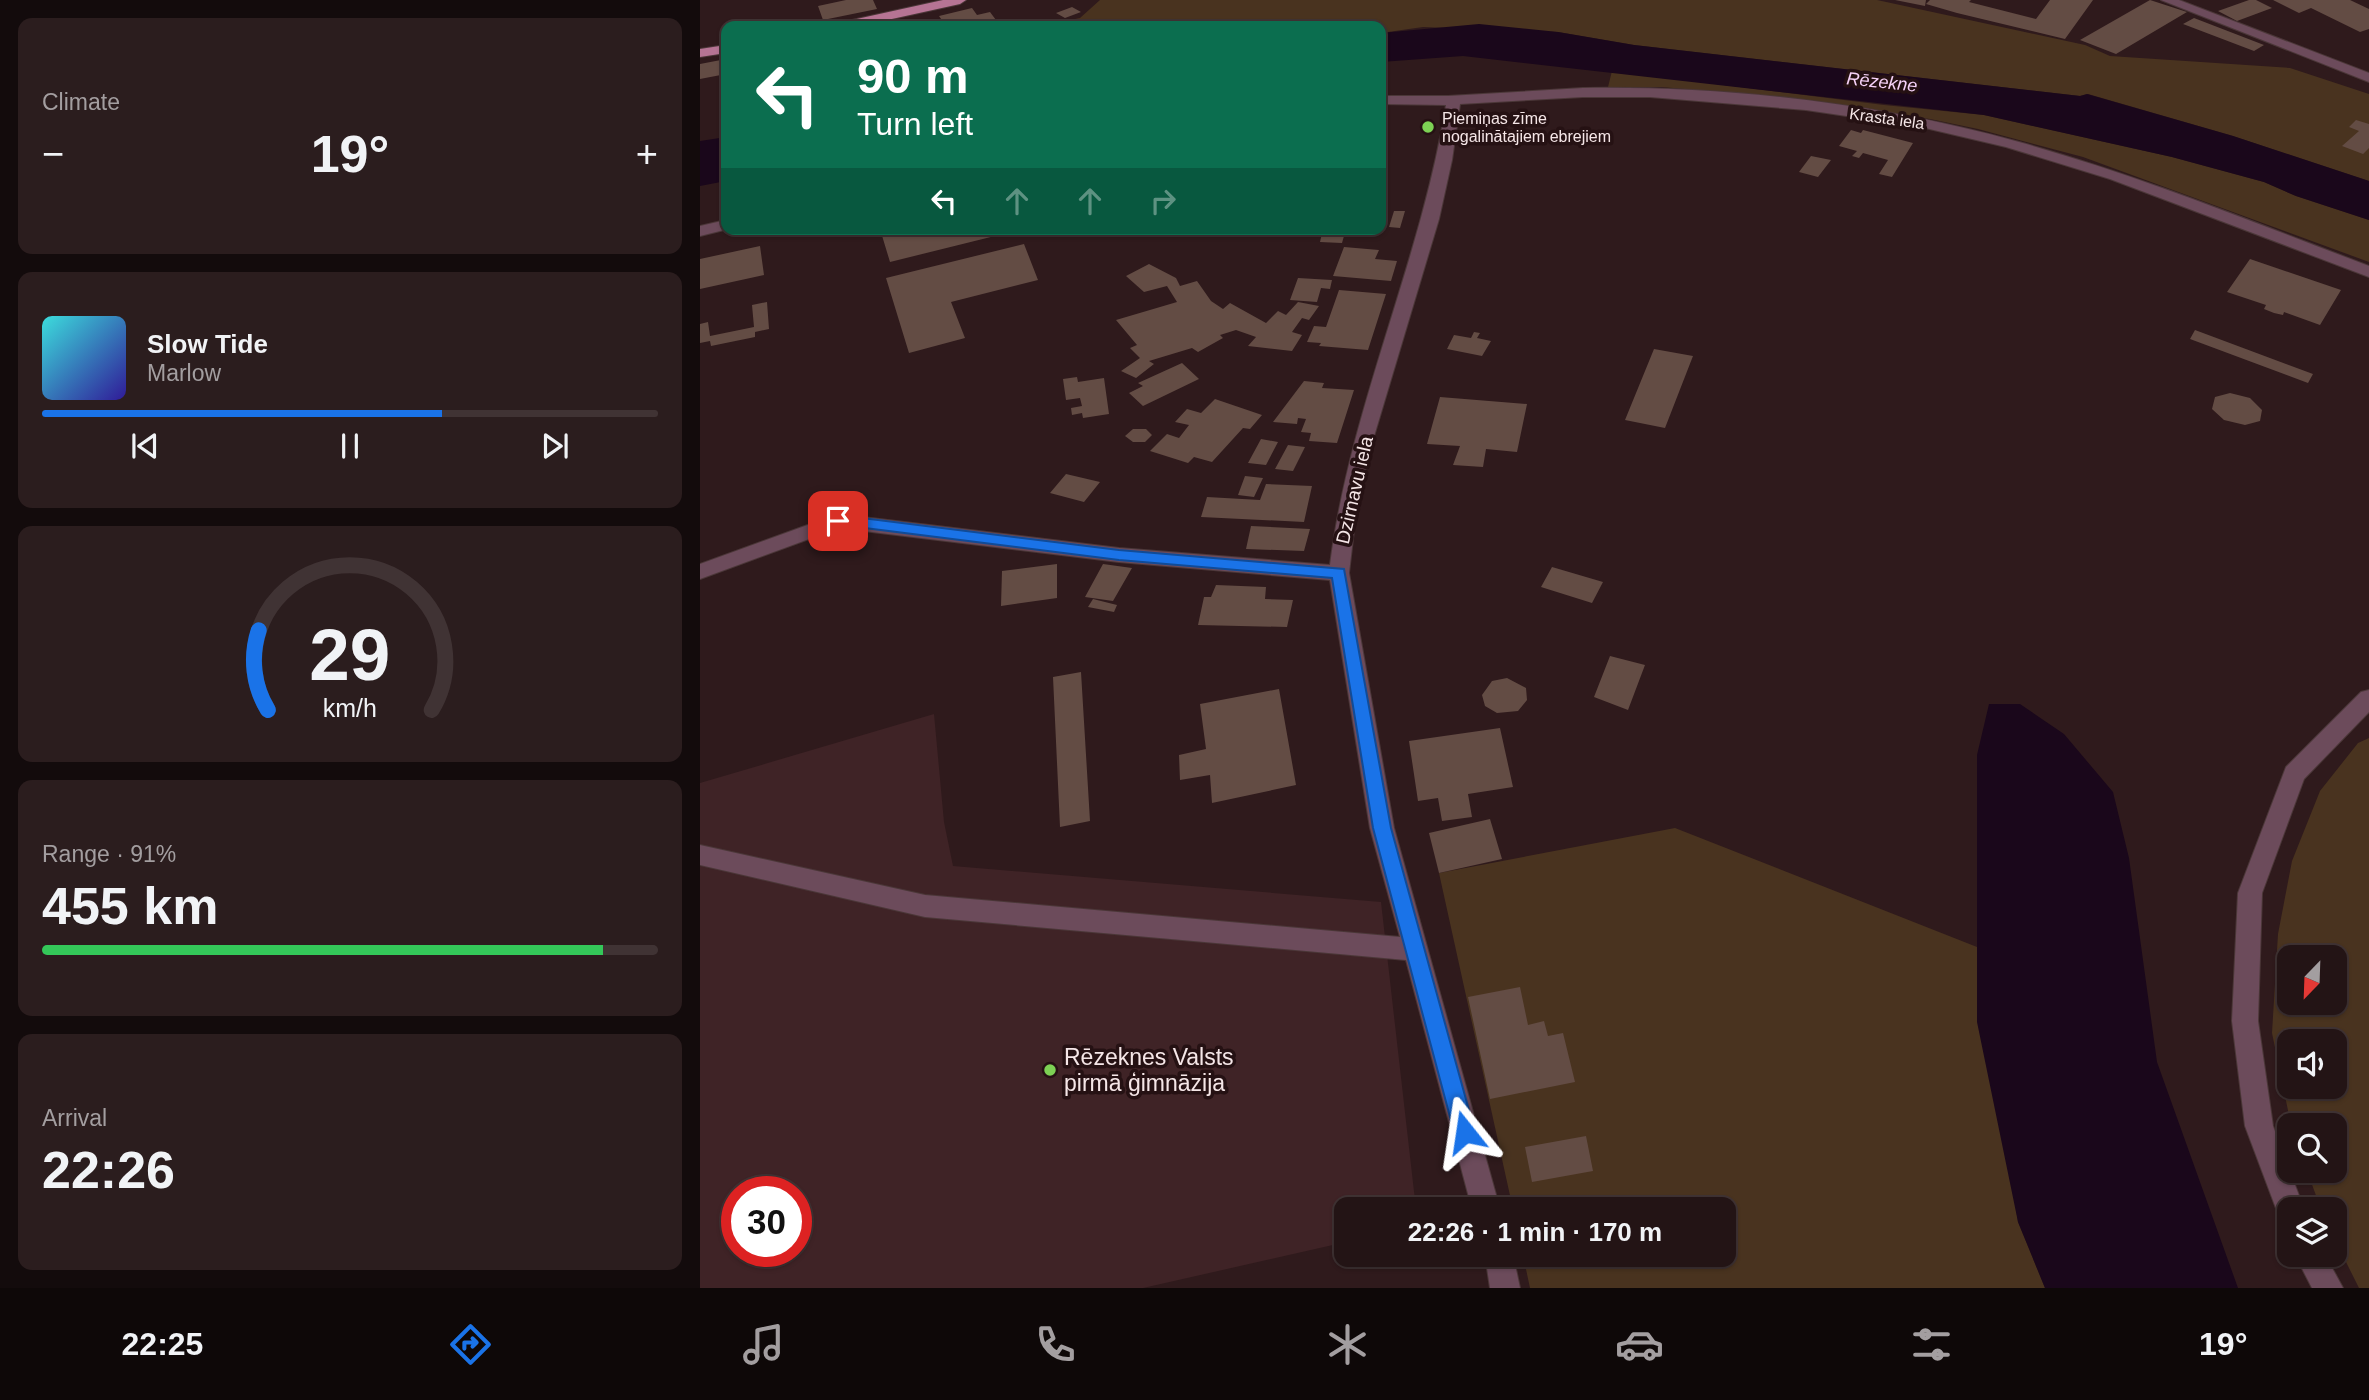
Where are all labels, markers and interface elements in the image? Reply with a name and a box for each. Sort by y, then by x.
icon: left [742,49,833,140]
text: 90 m [857,49,969,103]
water label: Rēzekne [1846,68,1918,96]
text: Climate [42,89,120,115]
street label: Krasta iela [1848,105,1926,132]
text: Turn left [857,106,973,142]
place label: Piemiņas zīme nogalinātajiem ebrejiem [1442,110,1611,145]
marker: Piemiņas zīme nogalinātajiem ebrejiem [1420,119,1436,135]
text: 19° [311,125,389,183]
text: − [42,133,64,175]
text: + [636,133,658,175]
icon: left [925,182,963,220]
icon: ahead [998,182,1036,220]
icon: ahead [1071,182,1109,220]
icon: right [1144,182,1182,220]
text: Slow Tide [147,329,268,359]
text: Marlow [147,360,221,386]
icon: previous [126,427,164,465]
icon: pause [331,427,369,465]
icon: next [536,427,574,465]
street label: Dzirnavu iela [1332,434,1377,546]
pin [808,491,868,551]
icon: arrive [819,502,857,540]
text: 29 [310,614,390,695]
text: km/h [323,694,377,722]
text: Range · 91% [42,841,176,867]
text: 455 km [42,877,218,935]
north arrow [2277,945,2347,1015]
map controls [2277,945,2347,1267]
button: sound [2277,1029,2347,1099]
place label: Rēzeknes Valsts pirmā ģimnāzija [1064,1044,1234,1096]
marker: Rēzeknes Valsts pirmā ģimnāzija [1042,1062,1058,1078]
position arrow [1428,1095,1502,1169]
text: Arrival [42,1105,107,1131]
button: search [2277,1113,2347,1183]
text: 22:26 [42,1141,175,1199]
speed limit sign: 30 [721,1176,812,1267]
button: layers [2277,1197,2347,1267]
text: 22:26 · 1 min · 170 m [1408,1217,1662,1247]
icon: directions [446,1320,495,1369]
icon: music [739,1320,788,1369]
icon: phone [1031,1320,1080,1369]
icon: climate [1323,1320,1372,1369]
icon: car [1615,1320,1664,1369]
icon: filters [1907,1320,1956,1369]
text: 22:25 [122,1326,203,1362]
text: 19° [2199,1326,2247,1362]

